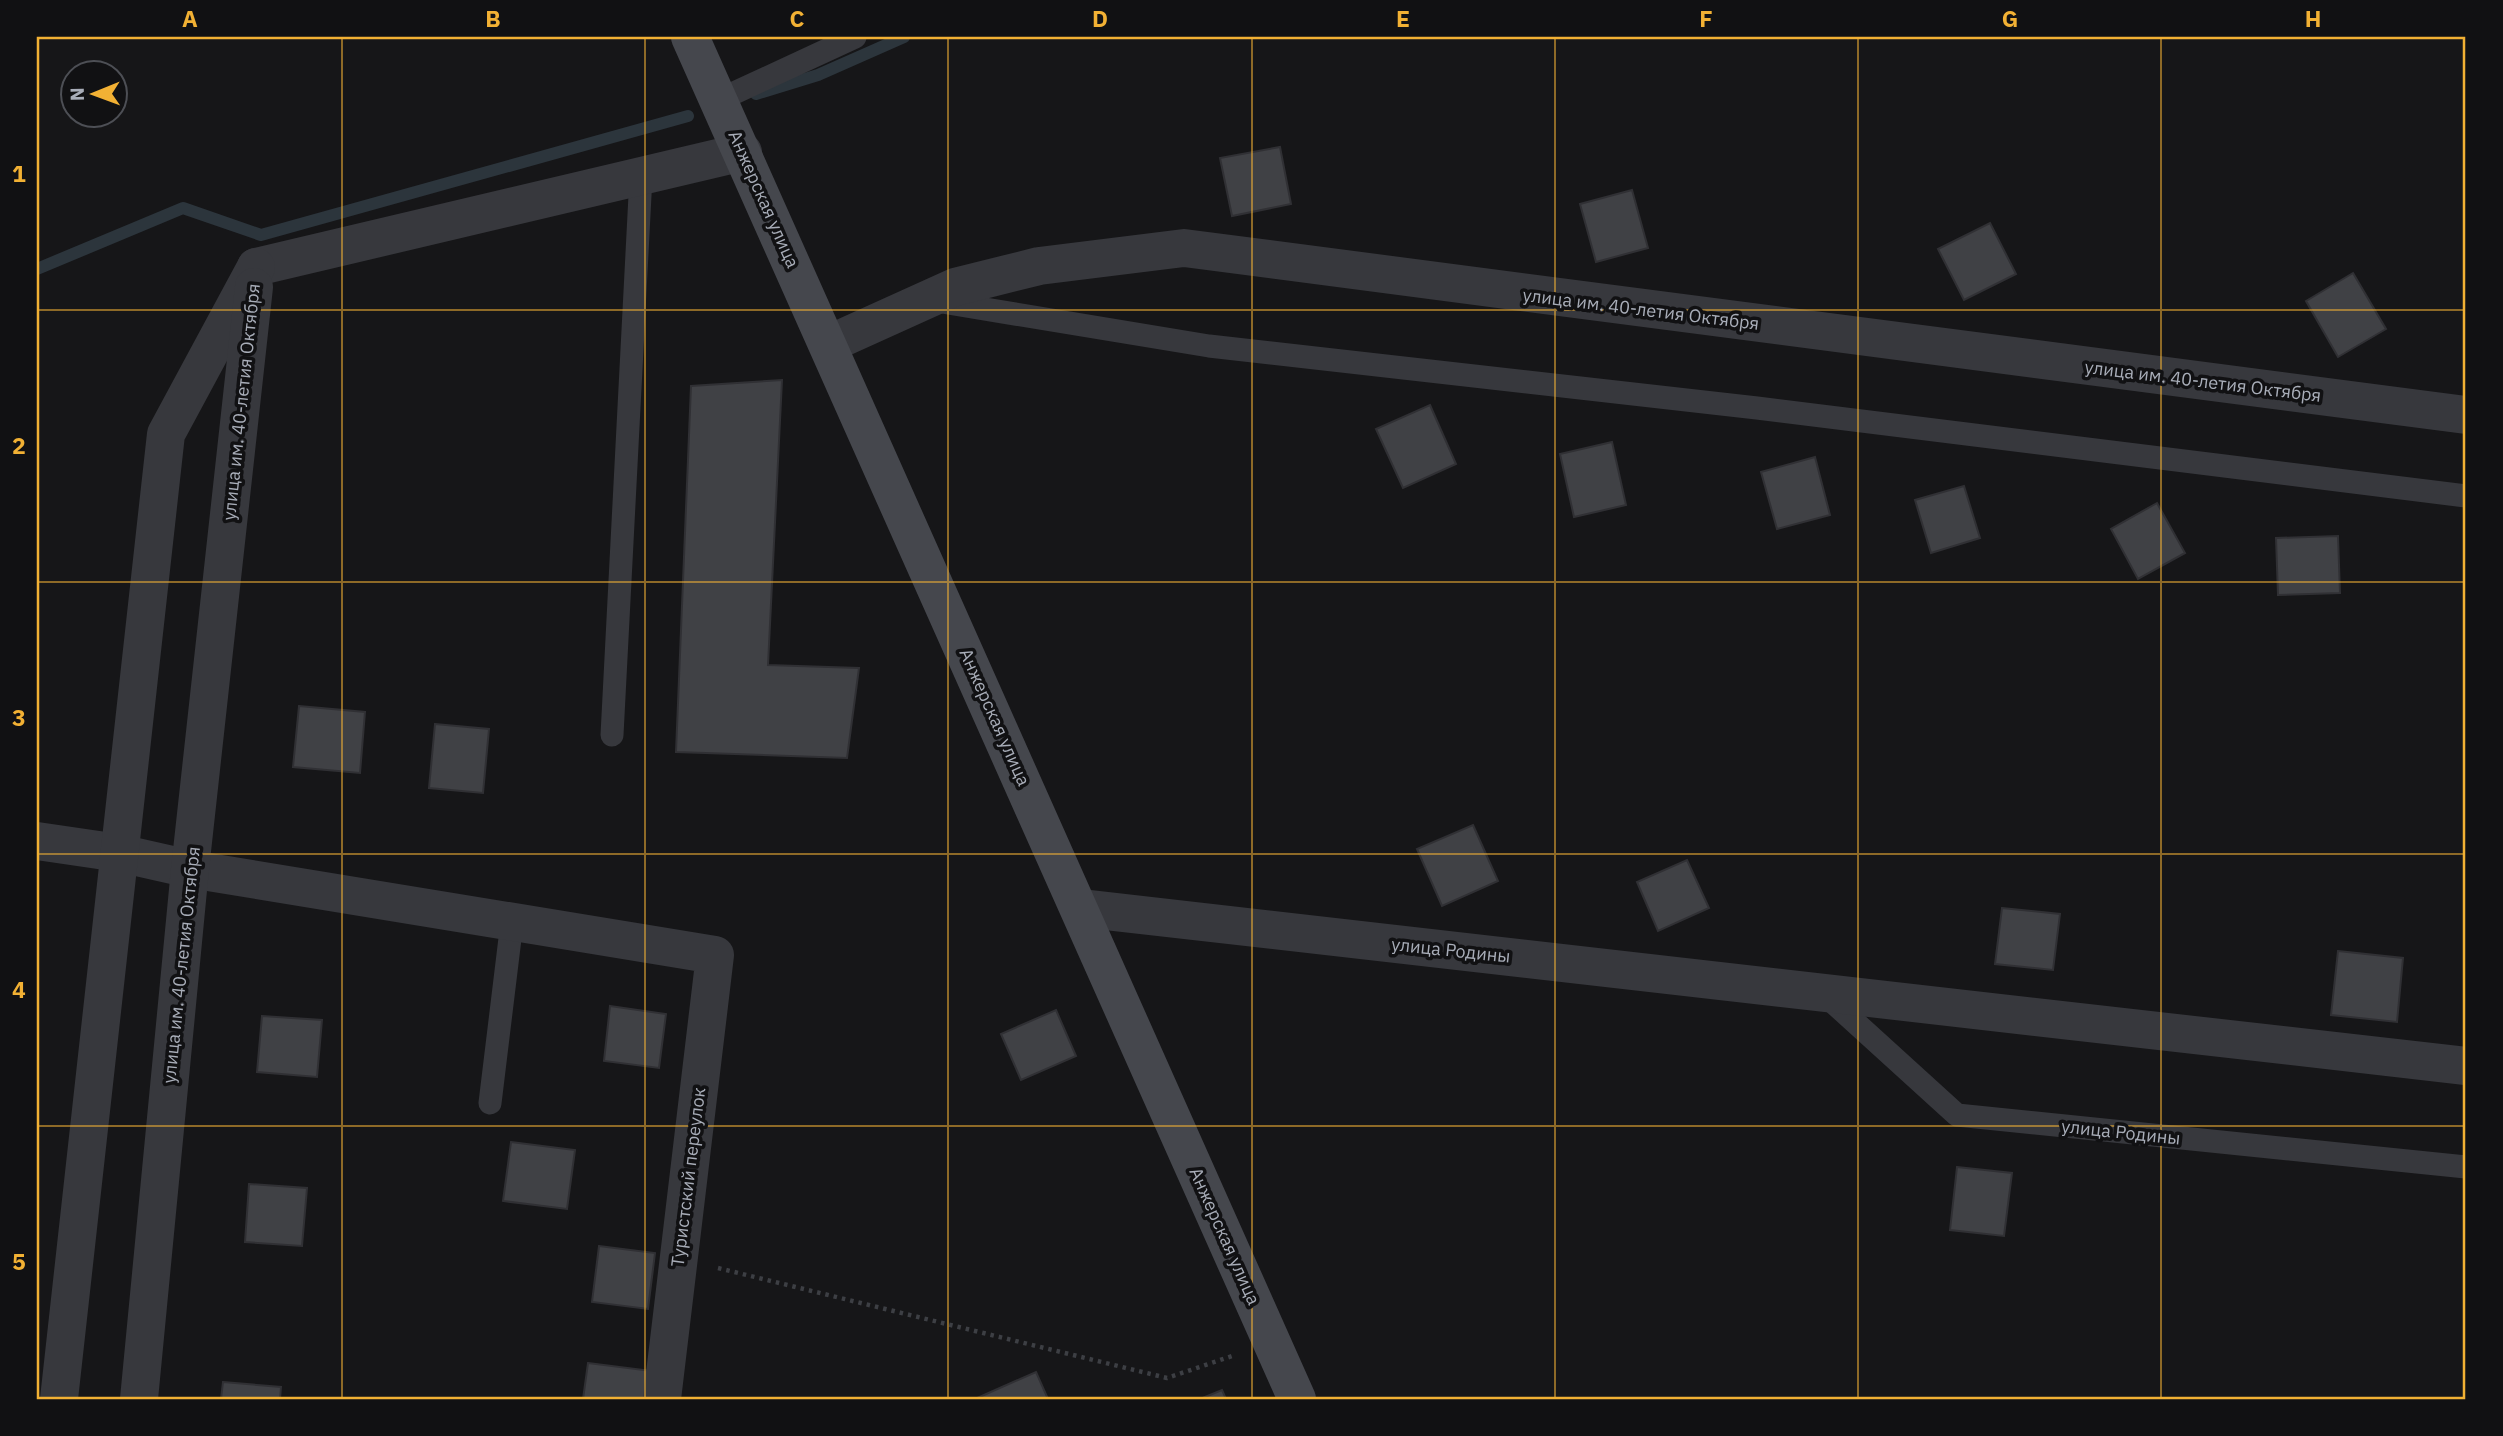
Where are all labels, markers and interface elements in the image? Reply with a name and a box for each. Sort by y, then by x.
text: A [182,3,198,33]
text: B [485,3,501,33]
text: C [790,3,805,33]
text: D [1092,3,1108,33]
text: E [1396,3,1410,33]
text: F [1699,3,1713,33]
text: G [2002,3,2018,33]
text: H [2305,3,2321,33]
north arrow [60,60,130,130]
text: N [65,87,89,101]
street label: Анжерская улица [723,127,805,272]
text: 1 [12,158,26,188]
street label: улица им. 40-летия Октября [217,282,265,522]
street label: улица им. 40-летия Октября [1521,283,1761,335]
street label: улица им. 40-летия Октября [2083,355,2323,407]
text: 2 [12,430,26,460]
street label: Анжерская улица [954,645,1036,790]
text: 3 [12,702,26,732]
street label: улица им. 40-летия Октября [157,845,205,1085]
street label: улица Родины [1390,932,1512,968]
text: 4 [12,974,26,1004]
street label: Туристский переулок [666,1086,710,1268]
street label: улица Родины [2060,1114,2182,1150]
street label: Анжерская улица [1184,1164,1266,1309]
text: 5 [12,1246,26,1276]

